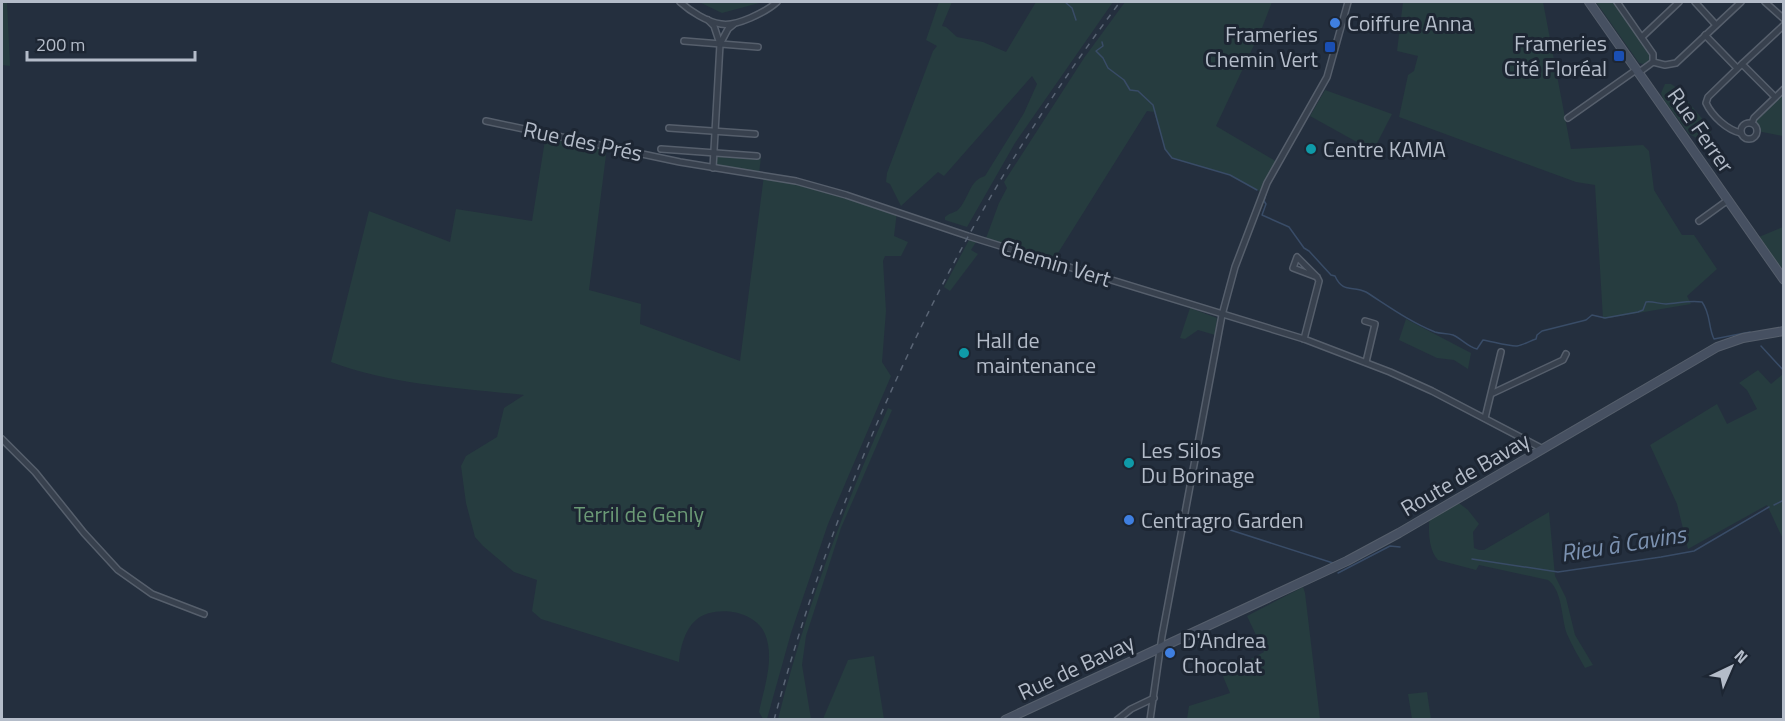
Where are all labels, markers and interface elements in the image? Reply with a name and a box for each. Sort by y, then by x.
place label: Coiffure Anna [1347,6,1473,40]
marker: Coiffure Anna [1328,16,1342,30]
place label: Frameries Chemin Vert [1205,17,1318,76]
scale bar [27,24,195,62]
place label: Frameries Cité Floréal [1504,26,1607,85]
text: 200 m [36,31,85,58]
marker: Frameries Chemin Vert [1323,40,1337,54]
marker: Frameries Cité Floréal [1612,49,1626,63]
street label: Rue Ferrer [1659,80,1743,180]
street label: Rue des Prés [520,112,646,170]
place label: Centre KAMA [1323,132,1446,166]
marker: Centre KAMA [1304,142,1318,156]
street label: Chemin Vert [997,230,1115,296]
place label: Hall de maintenance [976,323,1096,382]
marker: Hall de maintenance [957,346,971,360]
street label: Route de Bavay [1394,423,1536,525]
place label: Les Silos Du Borinage [1141,433,1255,492]
marker: Les Silos Du Borinage [1122,456,1136,470]
park label: Terril de Genly [574,497,705,531]
place label: Centragro Garden [1141,503,1304,537]
marker: Centragro Garden [1122,513,1136,527]
water label: Rieu à Cavins [1558,515,1690,571]
place label: D'Andrea Chocolat [1182,623,1266,682]
street label: Rue de Bavay [1012,625,1140,709]
north arrow [1701,637,1761,697]
text: N [1729,644,1754,669]
marker: D'Andrea Chocolat [1163,646,1177,660]

